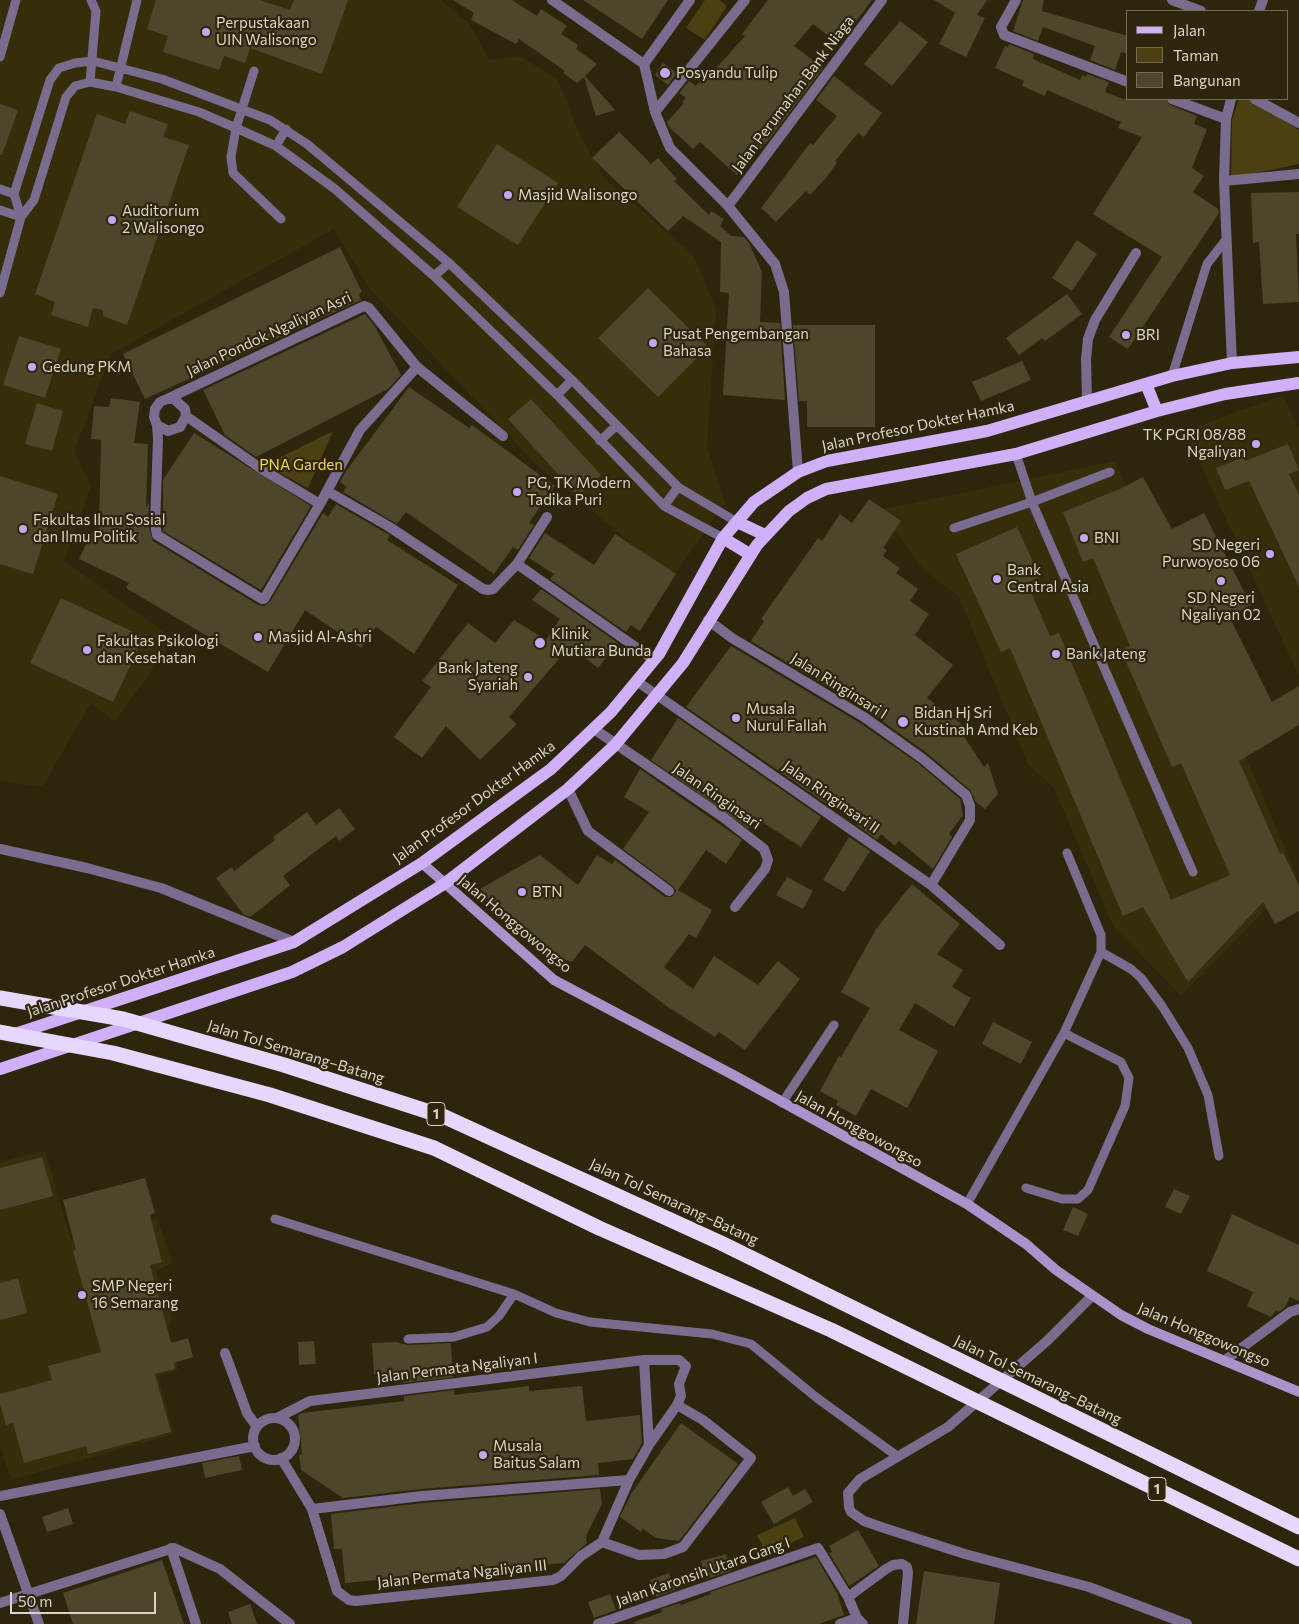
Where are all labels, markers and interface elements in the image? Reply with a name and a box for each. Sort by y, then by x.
legend [1126,10,1289,100]
street label: Jalan Perumahan Bank Niaga [728,12,858,176]
place label: Perpustakaan UIN Walisongo [216,14,317,49]
text: Jalan [1173,21,1205,39]
marker: Perpustakaan UIN Walisongo [200,26,212,38]
text: Taman [1173,46,1219,64]
place label: Posyandu Tulip [676,64,778,82]
marker: Posyandu Tulip [658,66,672,80]
text: Bangunan [1173,71,1241,89]
place label: Masjid Walisongo [518,186,637,204]
marker: Masjid Walisongo [502,189,514,201]
place label: Auditorium 2 Walisongo [122,202,205,237]
marker: Auditorium 2 Walisongo [106,214,118,226]
street label: Jalan Pondok Ngaliyan Asri [184,288,354,380]
place label: Pusat Pengembangan Bahasa [663,325,809,360]
place label: BRI [1136,326,1160,344]
marker: BRI [1120,329,1132,341]
marker: Pusat Pengembangan Bahasa [647,337,659,349]
place label: Gedung PKM [42,358,131,376]
marker: Gedung PKM [26,361,38,373]
street label: Jalan Profesor Dokter Hamka [820,397,1016,455]
place label: TK PGRI 08/88 Ngaliyan [1143,426,1246,461]
marker: TK PGRI 08/88 Ngaliyan [1250,438,1262,450]
park label: PNA Garden [259,456,343,474]
place label: PG, TK Modern Tadika Puri [527,474,631,509]
marker: PG, TK Modern Tadika Puri [511,486,523,498]
place label: Fakultas Ilmu Sosial dan Ilmu Politik [33,511,165,546]
marker: Fakultas Ilmu Sosial dan Ilmu Politik [17,523,29,535]
place label: BNI [1094,529,1119,547]
marker: BNI [1078,532,1090,544]
place label: SD Negeri Purwoyoso 06 [1162,536,1260,571]
marker: SD Negeri Purwoyoso 06 [1264,548,1276,560]
place label: Bank Central Asia [1007,561,1089,596]
marker: Bank Central Asia [991,573,1003,585]
marker: SD Negeri Ngaliyan 02 [1215,575,1227,587]
place label: SD Negeri Ngaliyan 02 [1181,589,1261,624]
place label: Klinik Mutiara Bunda [551,625,651,660]
place label: Masjid Al-Ashri [268,628,372,646]
marker: Masjid Al-Ashri [252,631,264,643]
place label: Fakultas Psikologi dan Kesehatan [97,632,218,667]
marker: Klinik Mutiara Bunda [533,636,547,650]
marker: Fakultas Psikologi dan Kesehatan [81,644,93,656]
place label: Bank Jateng [1066,645,1146,663]
marker: Bank Jateng [1050,648,1062,660]
street label: Jalan Ringinsari I [788,649,890,723]
place label: Bank Jateng Syariah [438,659,518,694]
marker: Bank Jateng Syariah [522,671,534,683]
place label: Musala Nurul Fallah [746,700,827,735]
place label: Bidan Hj Sri Kustinah Amd Keb [914,704,1038,739]
marker: Musala Nurul Fallah [730,712,742,724]
marker: Bidan Hj Sri Kustinah Amd Keb [896,715,910,729]
street label: Jalan Profesor Dokter Hamka [389,737,559,867]
street label: Jalan Ringinsari II [779,757,883,837]
street label: Jalan Ringinsari [670,759,764,833]
street label: Jalan Honggowongso [455,871,575,977]
place label: BTN [532,883,562,901]
marker: BTN [516,886,528,898]
street label: Jalan Profesor Dokter Hamka [25,943,217,1021]
street label: Jalan Tol Semarang–Batang [205,1016,387,1088]
street label: Jalan Honggowongso [792,1087,926,1171]
road number: 1 [427,1102,445,1126]
street label: Jalan Tol Semarang–Batang [587,1155,761,1249]
place label: SMP Negeri 16 Semarang [92,1277,178,1312]
marker: SMP Negeri 16 Semarang [76,1289,88,1301]
street label: Jalan Honggowongso [1135,1299,1273,1371]
street label: Jalan Tol Semarang–Batang [951,1332,1125,1428]
street label: Jalan Permata Ngaliyan I [375,1349,539,1387]
place label: Musala Baitus Salam [493,1437,580,1472]
marker: Musala Baitus Salam [477,1449,489,1461]
road number: 1 [1148,1478,1166,1500]
street label: Jalan Karonsih Utara Gang I [614,1534,792,1610]
street label: Jalan Permata Ngaliyan III [376,1556,548,1592]
scale bar [12,1582,159,1614]
text: 50 m [18,1592,52,1610]

